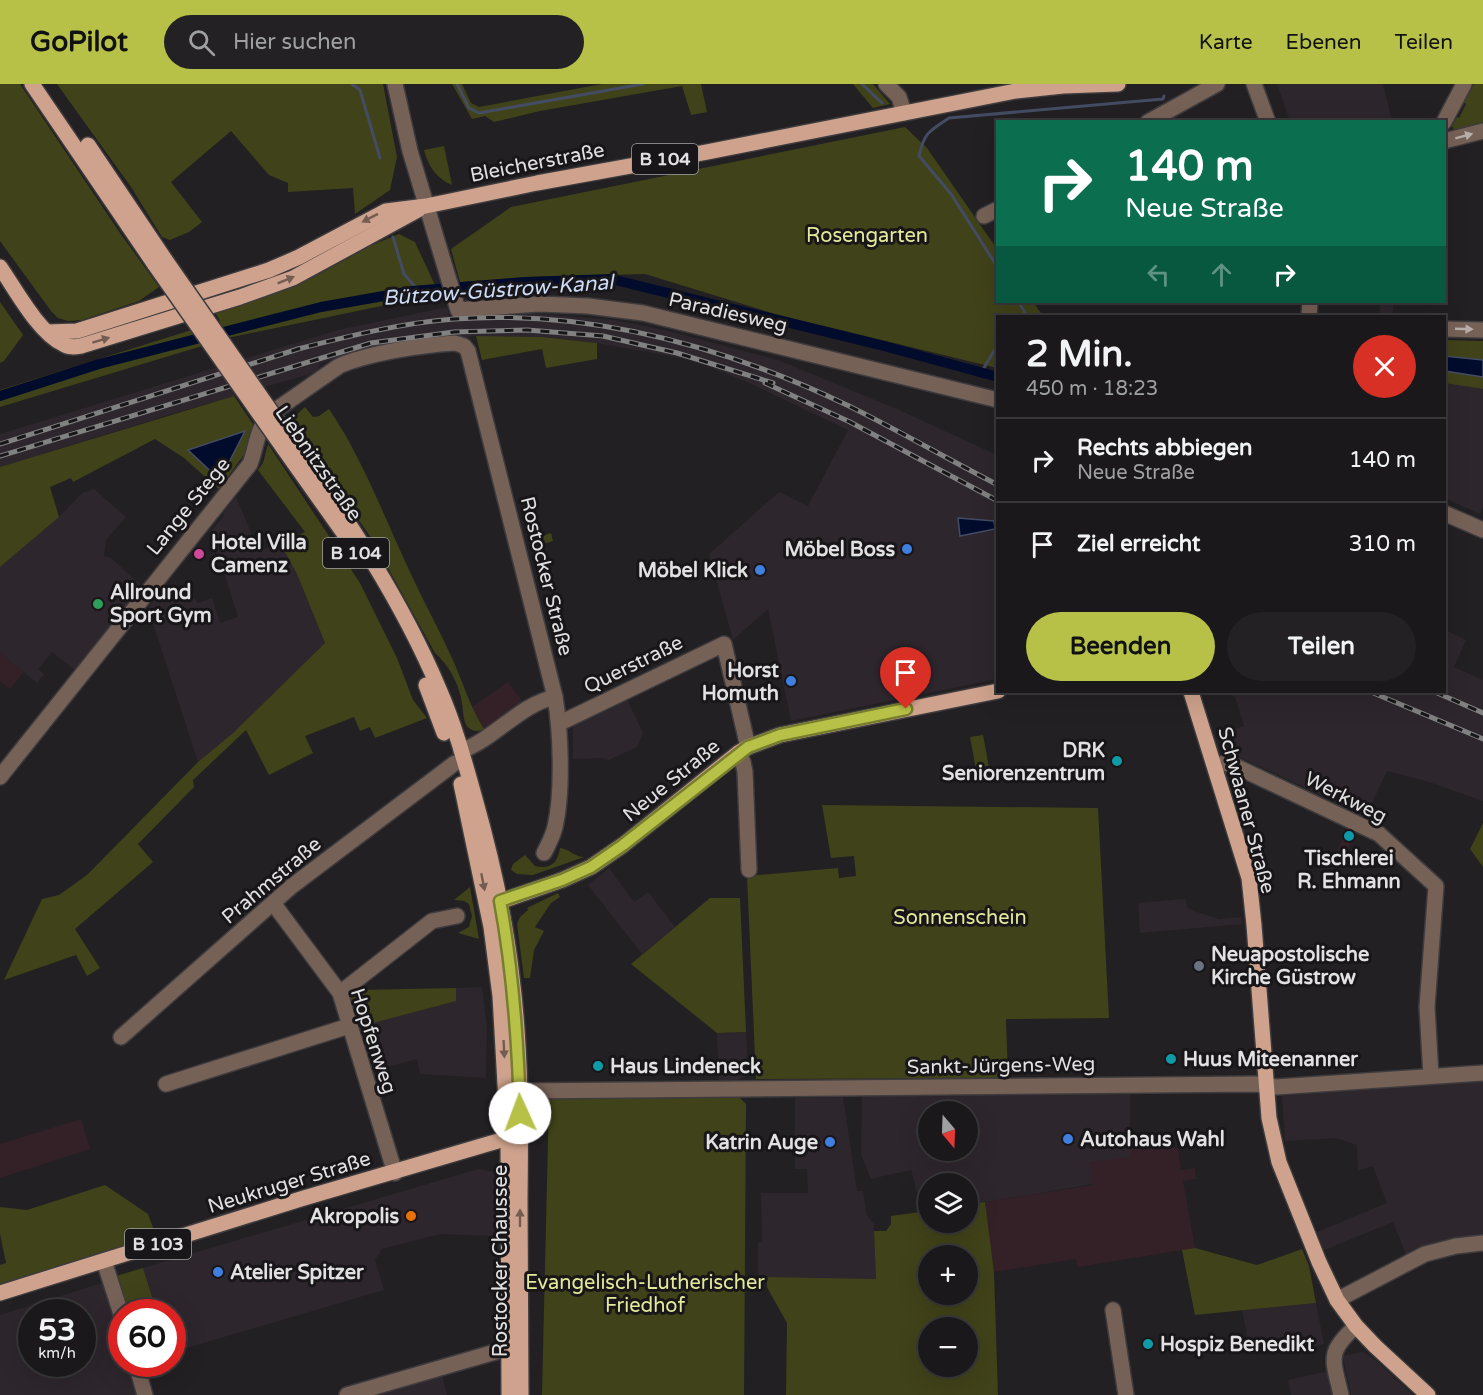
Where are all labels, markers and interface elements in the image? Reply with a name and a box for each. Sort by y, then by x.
search box [164,15,584,69]
text: GoPilot [30,25,128,59]
icon: search [185,26,218,59]
text: Hier suchen [233,29,356,55]
text: Karte [1199,30,1253,55]
text: Ebenen [1286,30,1362,55]
text: Teilen [1395,30,1453,55]
one-way arrow [1455,131,1473,140]
street label: Bleicherstraße [468,138,606,188]
text: 140 m [1125,141,1254,192]
road number: B 104 [632,144,698,174]
icon: right [1026,144,1104,222]
text: Neue Straße [1125,192,1284,225]
one-way arrow [361,214,378,223]
park label: Rosengarten [806,224,928,248]
icon: left [1142,258,1175,291]
icon: ahead [1205,258,1238,291]
icon: right [1268,258,1301,291]
water label: Bützow-Güstrow-Kanal [382,270,617,311]
one-way arrow [277,275,295,285]
street label: Paradiesweg [666,288,789,338]
one-way arrow [1454,325,1473,334]
text: 2 Min. [1026,333,1133,376]
one-way arrow [92,335,110,345]
button: close [1353,335,1416,398]
text: 450 m · 18:23 [1026,377,1158,401]
street label: Liebnitzstraße [270,402,367,526]
text: Rechts abbiegen [1077,435,1252,461]
icon: right [1026,444,1059,477]
text: 140 m [1349,447,1416,473]
street label: Lange Stege [142,453,235,560]
text: Neue Straße [1077,461,1195,485]
street label: Rostocker Straße [515,494,577,658]
icon: arrive [1026,528,1059,561]
place label: Hotel Villa Camenz [211,531,307,578]
text: Ziel erreicht [1077,531,1200,557]
text: 310 m [1349,531,1416,557]
road number: B 104 [323,538,389,568]
place label: Möbel Boss [785,538,895,562]
marker: Möbel Boss [900,542,914,556]
marker: Hotel Villa Camenz [192,547,206,561]
place label: Möbel Klick [638,559,748,583]
marker: Möbel Klick [753,563,767,577]
place label: Allround Sport Gym [110,581,212,628]
marker: Allround Sport Gym [91,597,105,611]
button: Beenden [1026,612,1215,681]
button: Teilen [1227,612,1416,681]
street label: Querstraße [580,631,687,699]
pin [880,647,931,709]
icon: arrive [889,656,922,689]
place label: Horst Homuth [702,659,779,706]
marker: Horst Homuth [784,674,798,688]
street label: Schwaaner Straße [1212,724,1280,896]
street label: Neue Straße [618,734,725,827]
place label: DRK Seniorenzentrum [942,739,1106,786]
marker: DRK Seniorenzentrum [1110,754,1124,768]
street label: Werkweg [1301,767,1391,829]
marker: Tischlerei R. Ehmann [1342,829,1356,843]
street label: Prahmstraße [217,832,326,929]
place label: Tischlerei R. Ehmann [1297,847,1401,894]
one-way arrow [479,873,488,892]
park label: Sonnenschein [893,906,1027,930]
place label: Neuapostolische Kirche Güstrow [1211,943,1369,990]
marker: Neuapostolische Kirche Güstrow [1192,959,1206,973]
street label: Hopfenweg [345,986,401,1097]
one-way arrow [499,1040,508,1059]
place label: Huus Miteenanner [1183,1048,1358,1072]
street label: Sankt-Jürgens-Weg [907,1052,1095,1080]
marker: Huus Miteenanner [1164,1052,1178,1066]
place label: Haus Lindeneck [610,1055,761,1079]
marker: Haus Lindeneck [591,1059,605,1073]
position arrow [488,1081,552,1145]
north arrow [918,1101,978,1161]
map controls [918,1101,978,1377]
place label: Autohaus Wahl [1080,1128,1225,1152]
place label: Katrin Auge [705,1131,818,1155]
marker: Autohaus Wahl [1061,1132,1075,1146]
marker: Katrin Auge [823,1135,837,1149]
street label: Neukruger Straße [205,1147,373,1219]
street label: Rostocker Chaussee [489,1165,513,1357]
button: layers [918,1173,978,1233]
place label: Akropolis [309,1205,399,1229]
marker: Akropolis [404,1209,418,1223]
one-way arrow [515,1209,525,1228]
road number: B 103 [125,1229,191,1259]
button: + [918,1245,978,1305]
place label: Atelier Spitzer [230,1261,364,1285]
marker: Atelier Spitzer [211,1265,225,1279]
park label: Evangelisch-Lutherischer Friedhof [525,1271,765,1318]
speed limit sign: 60 [108,1299,186,1377]
text: 53 [38,1312,76,1349]
button: − [918,1317,978,1377]
place label: Hospiz Benedikt [1160,1333,1314,1357]
marker: Hospiz Benedikt [1141,1337,1155,1351]
text: km/h [38,1344,76,1362]

